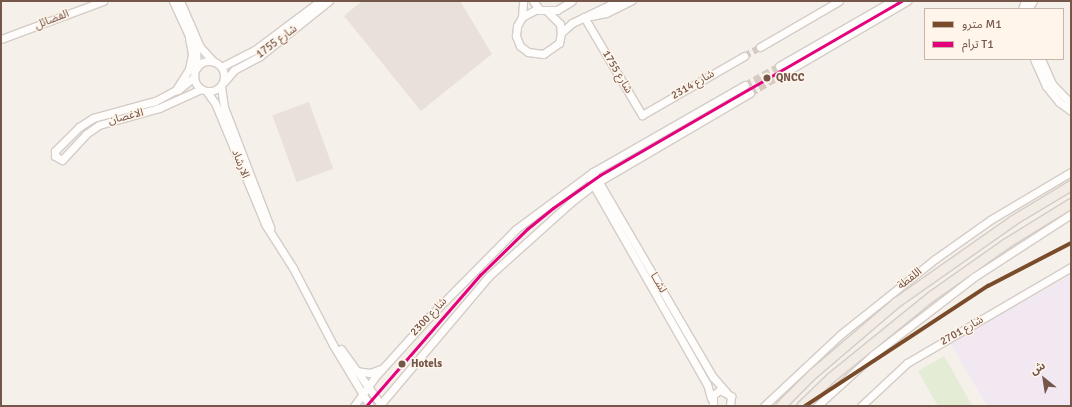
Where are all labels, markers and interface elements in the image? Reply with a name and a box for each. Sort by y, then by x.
street label: الفضائل [33,7,71,33]
legend [924,8,1064,60]
text: مترو M1 [962,17,1002,32]
street label: شارع 1755 [254,22,300,62]
text: ترام T1 [962,37,994,52]
street label: شارع 1755 [599,48,635,96]
street label: شارع 2314 [669,67,717,103]
place label: QNCC [776,71,804,85]
marker: QNCC [761,72,773,84]
street label: الاغصان [107,106,145,128]
street label: الارشاد [228,148,252,180]
street label: اللقطة [895,265,925,293]
street label: لشــا [647,270,669,296]
street label: شارع 2300 [408,295,450,339]
street label: شارع 2701 [938,313,986,349]
place label: Hotels [411,357,442,371]
marker: Hotels [396,358,408,370]
north arrow [1024,359,1064,399]
text: ش [1028,359,1048,378]

